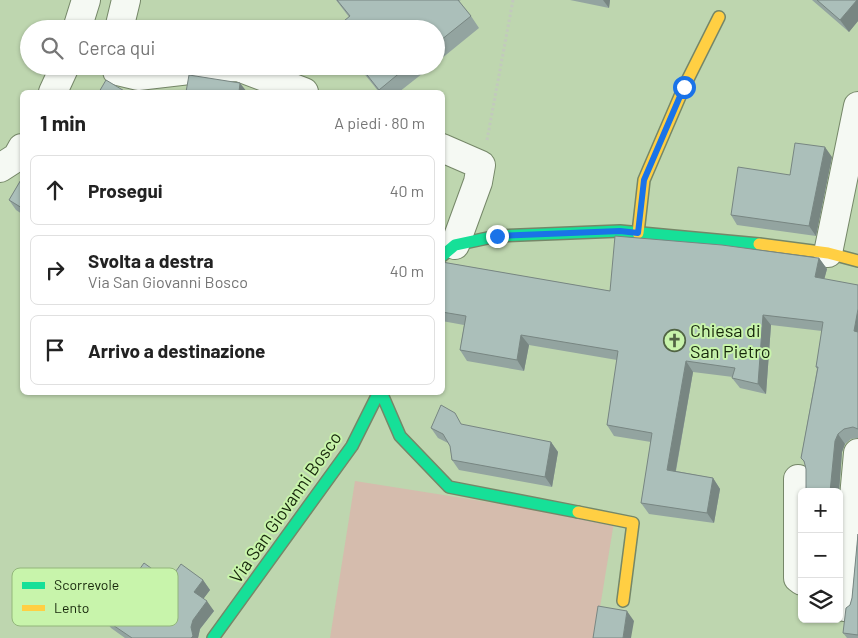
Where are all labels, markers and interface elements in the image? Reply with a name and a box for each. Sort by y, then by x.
search box [20,20,445,75]
icon: search [38,34,66,62]
text: Cerca qui [78,36,155,59]
route start [673,76,696,99]
text: 1 min [40,110,86,135]
text: A piedi · 80 m [334,113,425,132]
icon: ahead [41,176,69,204]
text: Prosegui [88,179,163,202]
text: 40 m [390,181,424,200]
route end [486,225,509,248]
text: Svolta a destra [88,249,214,272]
icon: right [41,256,69,284]
text: 40 m [390,261,424,280]
text: Via San Giovanni Bosco [88,272,248,291]
place label: Chiesa di San Pietro [690,319,771,362]
church icon: Chiesa di San Pietro [662,328,686,352]
icon: arrive [41,336,69,364]
text: Arrivo a destinazione [88,339,266,362]
street label: Via San Giovanni Bosco [224,427,346,587]
map controls [798,488,843,623]
button: + [798,488,843,533]
button: − [798,533,843,578]
legend [12,568,178,626]
text: Scorrevole [54,576,119,593]
button: layers [798,578,843,623]
text: Lento [54,599,89,616]

